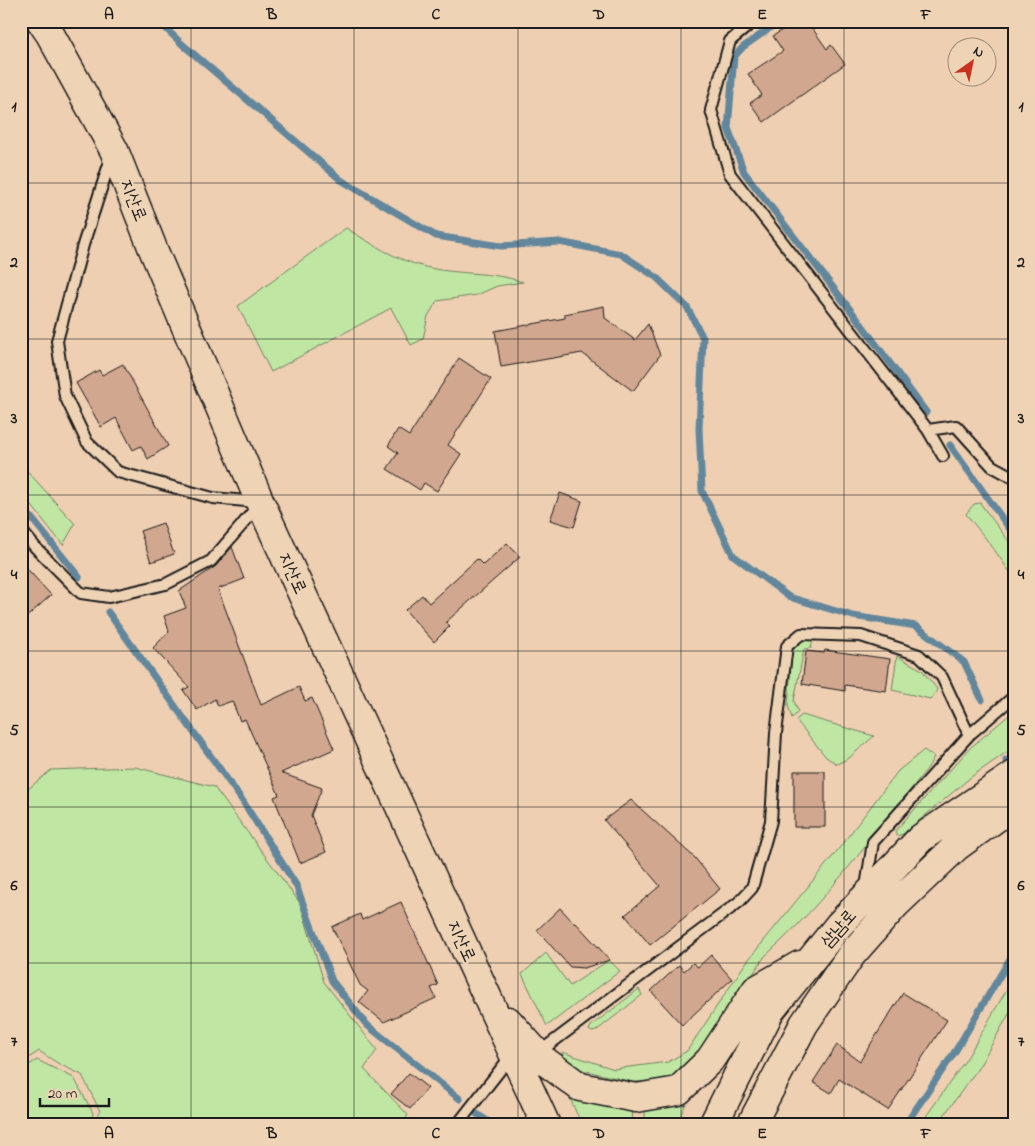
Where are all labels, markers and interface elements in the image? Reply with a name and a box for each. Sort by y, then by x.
text: A [104,3,114,27]
text: B [266,3,278,27]
text: C [432,3,441,27]
text: D [592,3,605,27]
text: E [757,3,767,27]
text: F [920,3,932,27]
north arrow [948,38,998,88]
text: N [969,41,988,64]
text: 1 [11,95,17,119]
text: 1 [1018,95,1024,119]
street label: 지산로 [112,176,152,226]
text: 2 [9,251,18,275]
text: 2 [1016,251,1025,275]
text: 3 [10,407,18,431]
text: 3 [1017,407,1025,431]
street label: 지산로 [270,549,312,599]
text: 4 [10,563,18,587]
text: 4 [1017,563,1025,587]
text: 5 [9,719,19,743]
text: 5 [1016,719,1026,743]
text: 6 [9,874,18,898]
text: 6 [1016,874,1025,898]
street label: 삼남로 [815,904,864,954]
street label: 지산로 [439,917,481,967]
text: 7 [11,1030,18,1054]
text: 7 [1018,1030,1025,1054]
scale bar [40,1076,109,1108]
text: 20 m [48,1083,78,1105]
text: A [104,1122,114,1146]
text: B [266,1122,278,1146]
text: C [432,1122,441,1146]
text: D [592,1122,605,1146]
text: E [757,1122,767,1146]
text: F [920,1122,932,1146]

